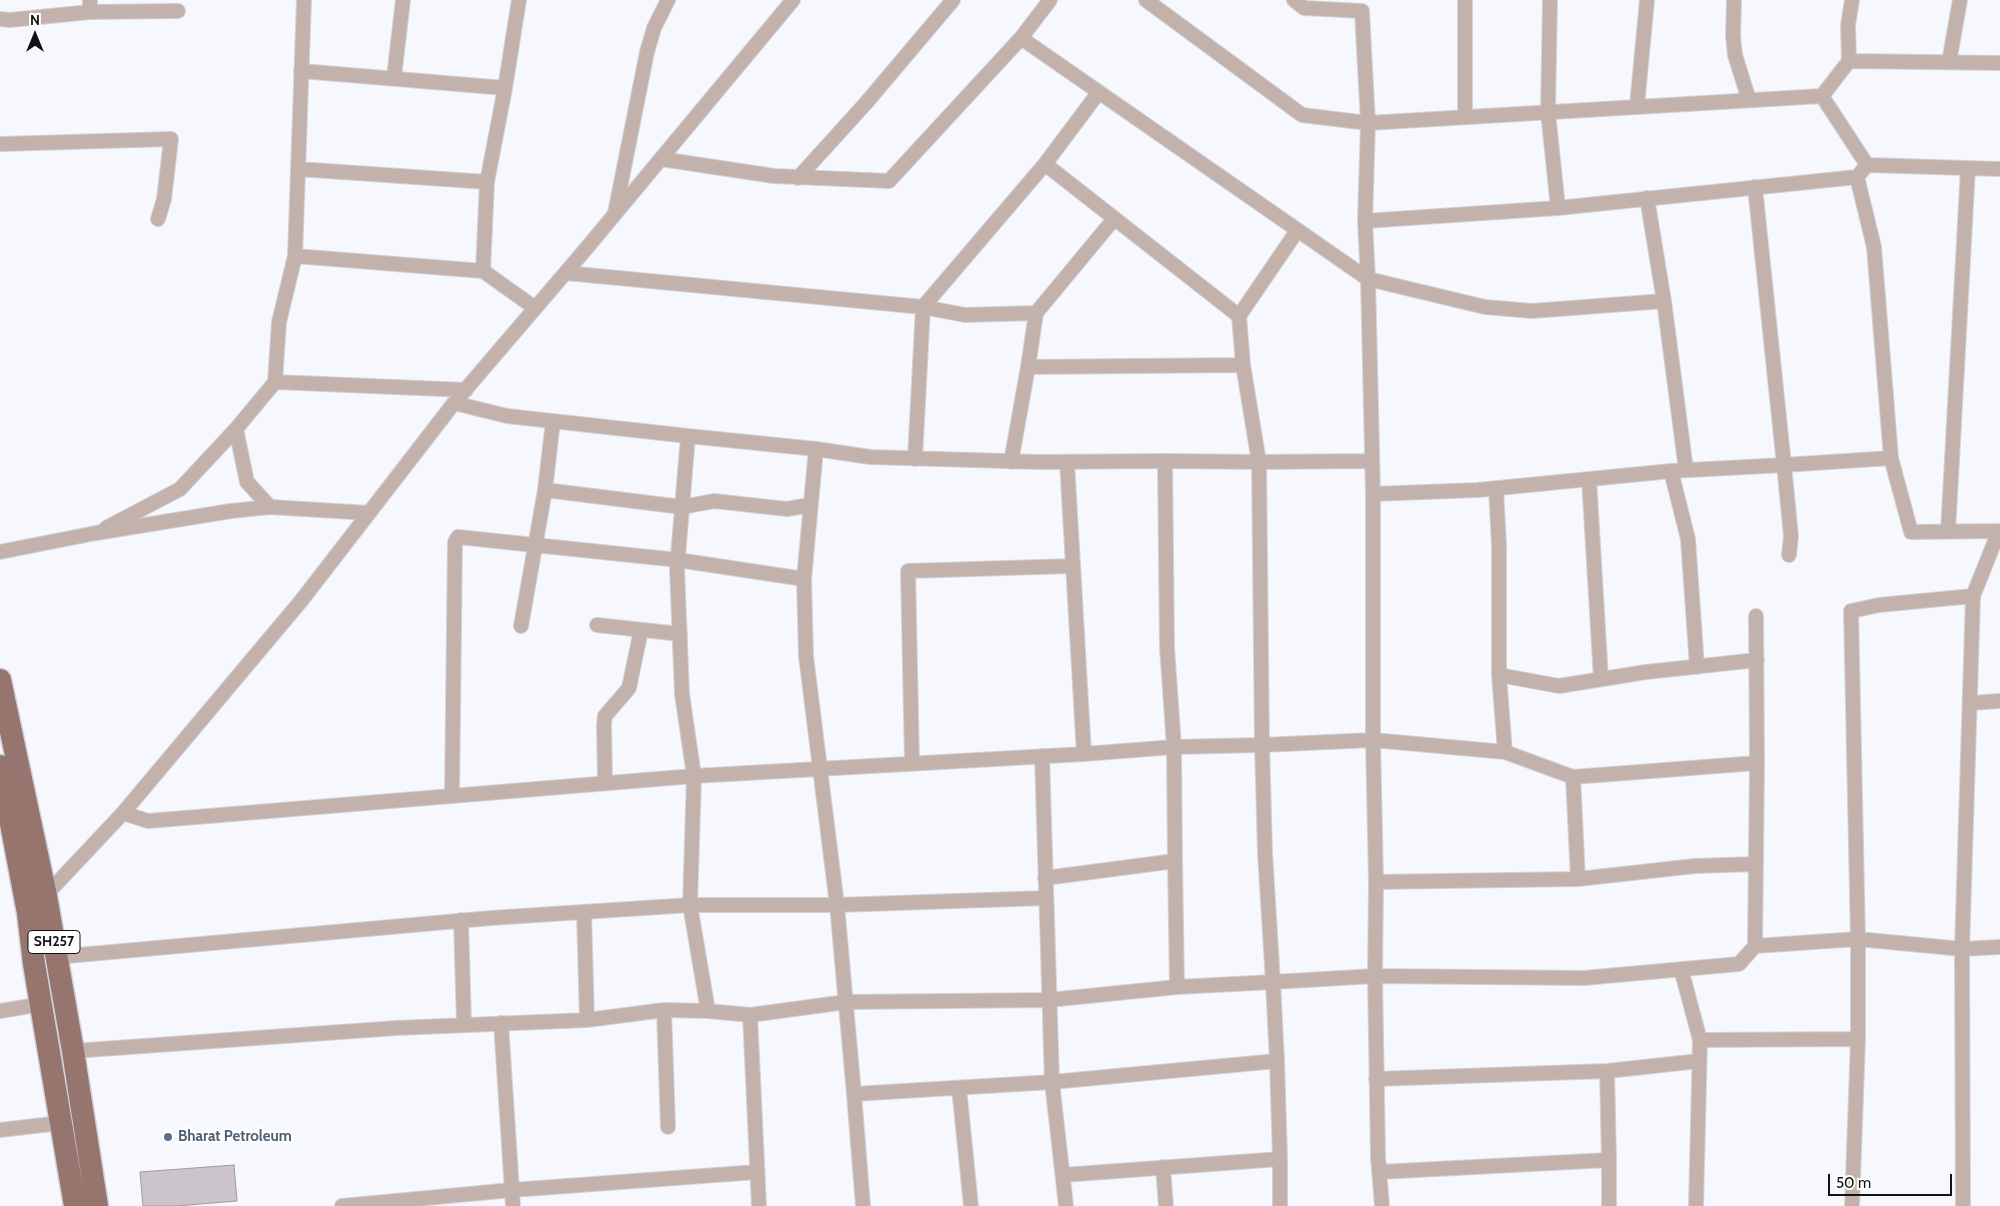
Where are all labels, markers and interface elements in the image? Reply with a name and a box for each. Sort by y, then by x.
north arrow [10,10,60,60]
text: N [30,11,40,29]
road number: SH257 [28,930,80,954]
place label: Bharat Petroleum [178,1128,292,1146]
marker: Bharat Petroleum [162,1131,174,1143]
scale bar [1830,1164,1954,1196]
text: 50 m [1836,1174,1871,1192]

